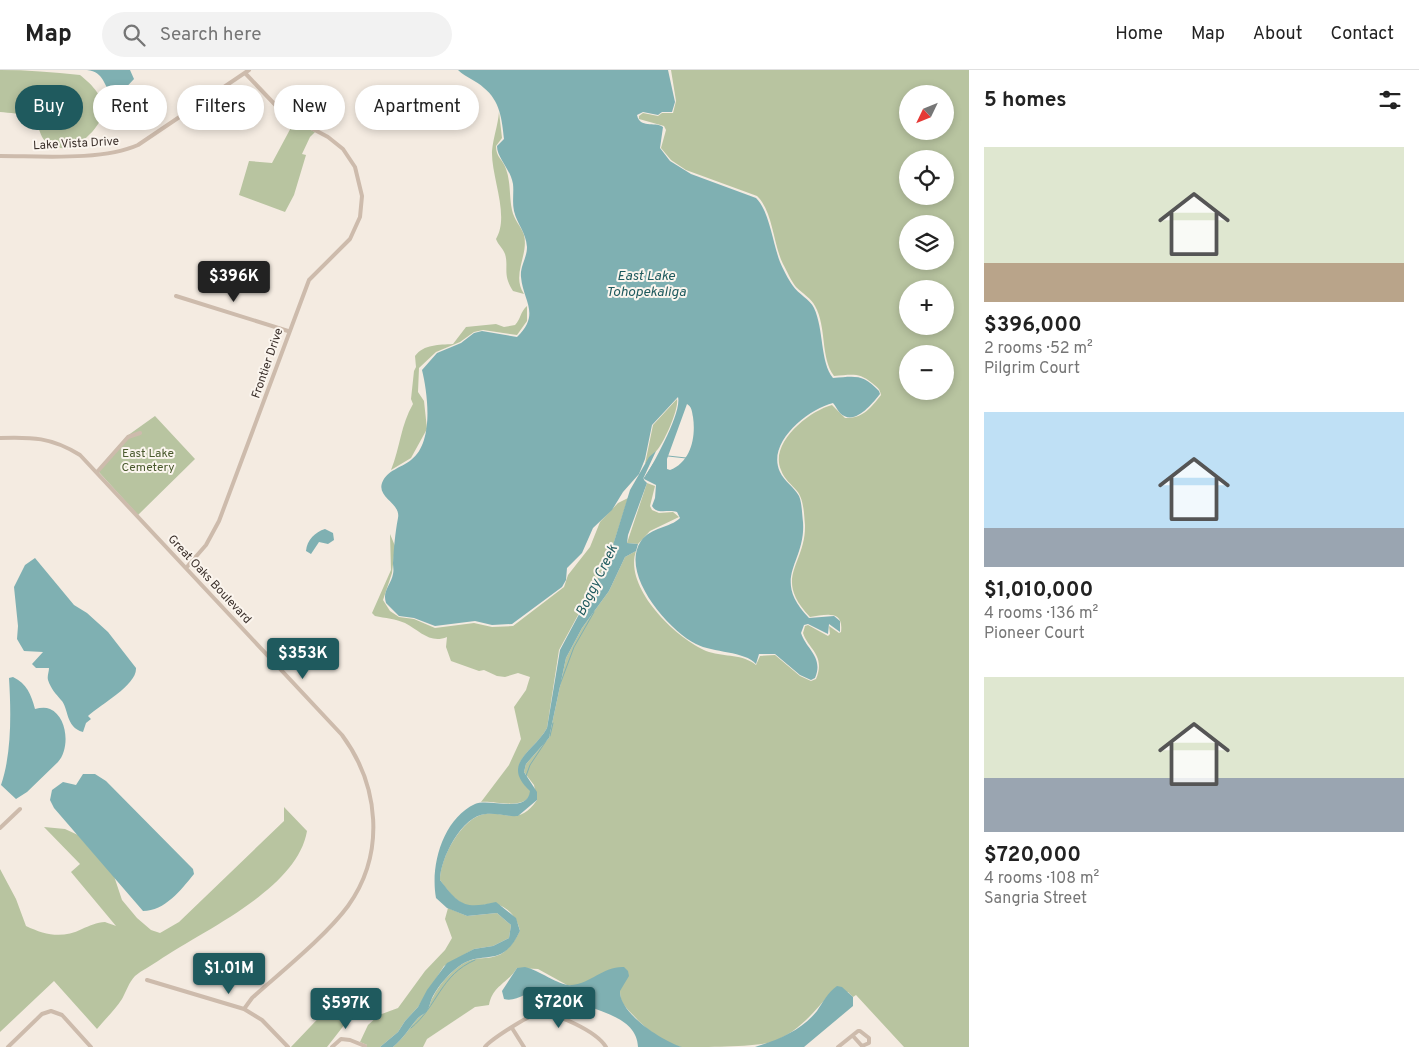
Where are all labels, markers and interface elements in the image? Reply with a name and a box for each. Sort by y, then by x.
search box [102,12,452,57]
text: Map [25,20,72,50]
icon: search [120,21,148,49]
text: Search here [160,23,261,47]
text: Home [1115,23,1163,46]
text: Map [1191,23,1225,46]
text: About [1253,23,1302,46]
text: Contact [1330,23,1394,46]
chip: Buy [15,85,83,130]
chip: Rent [93,85,167,130]
chip: Filters [177,85,264,130]
chip: New [274,85,345,130]
chip: Apartment [355,85,479,130]
north arrow [899,85,954,140]
map controls [899,85,954,400]
icon: filters [1376,86,1404,114]
text: 5 homes [984,87,1067,114]
street label: Lake Vista Drive [33,134,120,154]
button: locate [899,150,954,205]
icon: home [1149,179,1239,269]
button: layers [899,215,954,270]
pin: $396K [199,260,269,303]
text: $396K [209,267,259,287]
water label: East Lake Tohopekaliga [606,268,687,301]
button: + [899,280,954,335]
text: $396,000 [984,312,1082,339]
street label: Frontier Drive [248,326,287,401]
text: 2 rooms · 52 m² [984,339,1093,359]
button: − [899,345,954,400]
text: Pilgrim Court [984,359,1080,379]
icon: home [1149,444,1239,534]
park label: East Lake Cemetery [121,446,175,476]
street label: Great Oaks Boulevard [164,532,255,628]
water label: Boggy Creek [573,541,622,619]
text: $1,010,000 [984,577,1093,604]
text: 4 rooms · 136 m² [984,604,1098,624]
text: Pioneer Court [984,624,1085,644]
pin: $353K [268,638,338,680]
text: $353K [278,644,328,664]
icon: home [1149,709,1239,799]
text: $720,000 [984,842,1081,869]
text: 4 rooms · 108 m² [984,869,1099,889]
text: Sangria Street [984,889,1087,909]
pin: $1.01M [188,952,270,995]
text: $1.01M [204,959,254,979]
pin: $720K [524,986,594,1029]
pin: $597K [311,988,381,1030]
text: $720K [534,993,584,1013]
text: $597K [322,994,370,1014]

